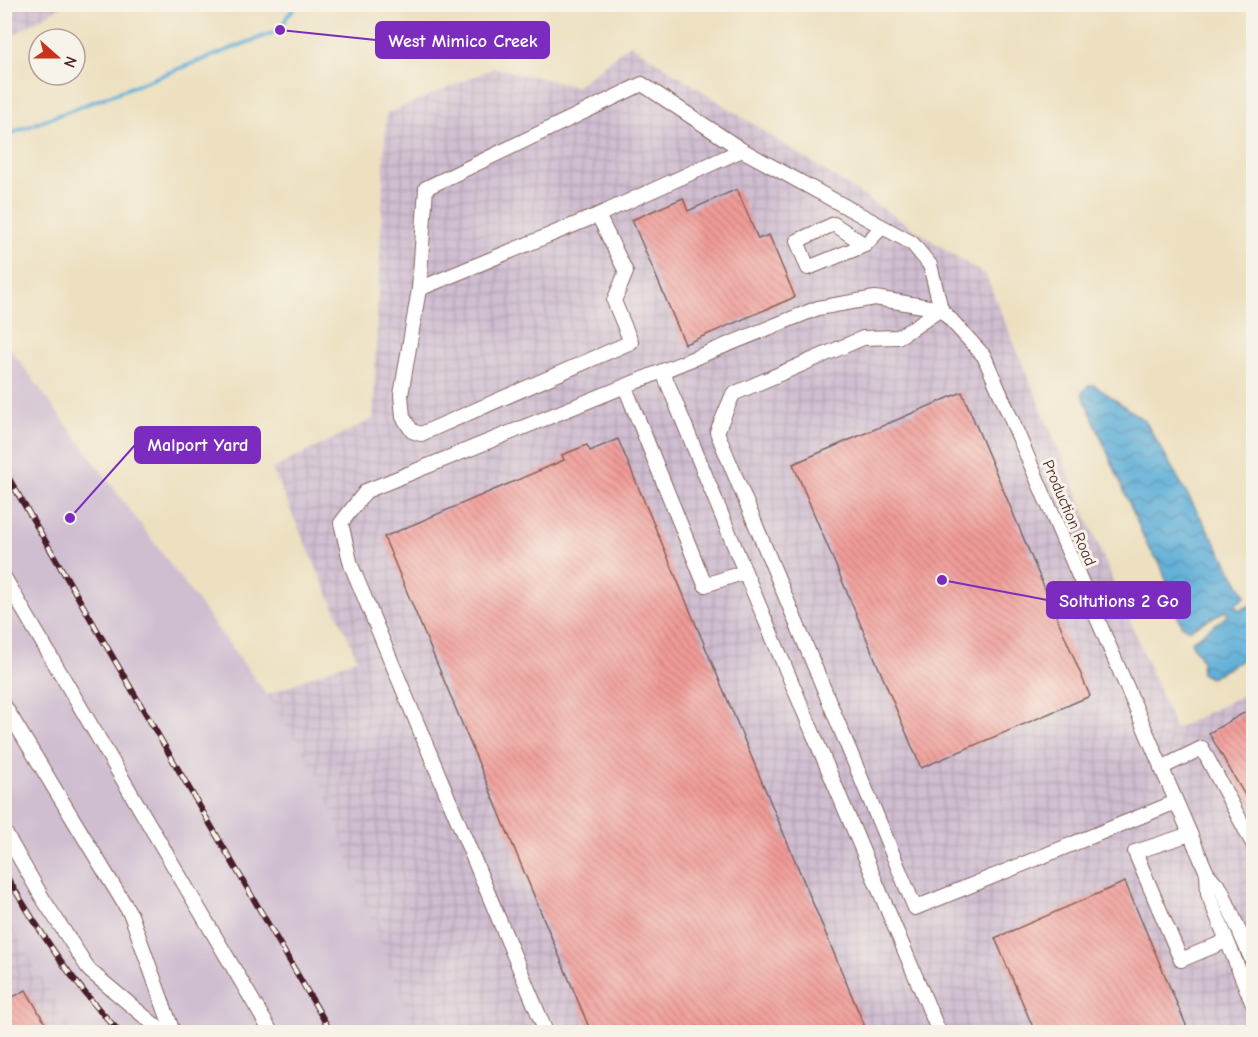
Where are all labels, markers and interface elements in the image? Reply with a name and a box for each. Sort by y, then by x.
callout: West Mimico Creek [376,22,549,58]
north arrow [27,27,87,87]
text: West Mimico Creek [389,31,538,52]
text: N [60,54,80,70]
callout: Malport Yard [135,427,260,463]
text: Malport Yard [148,435,248,456]
street label: Production Road [1039,457,1099,569]
callout: Soltutions 2 Go [1047,582,1190,618]
text: Soltutions 2 Go [1059,591,1179,612]

